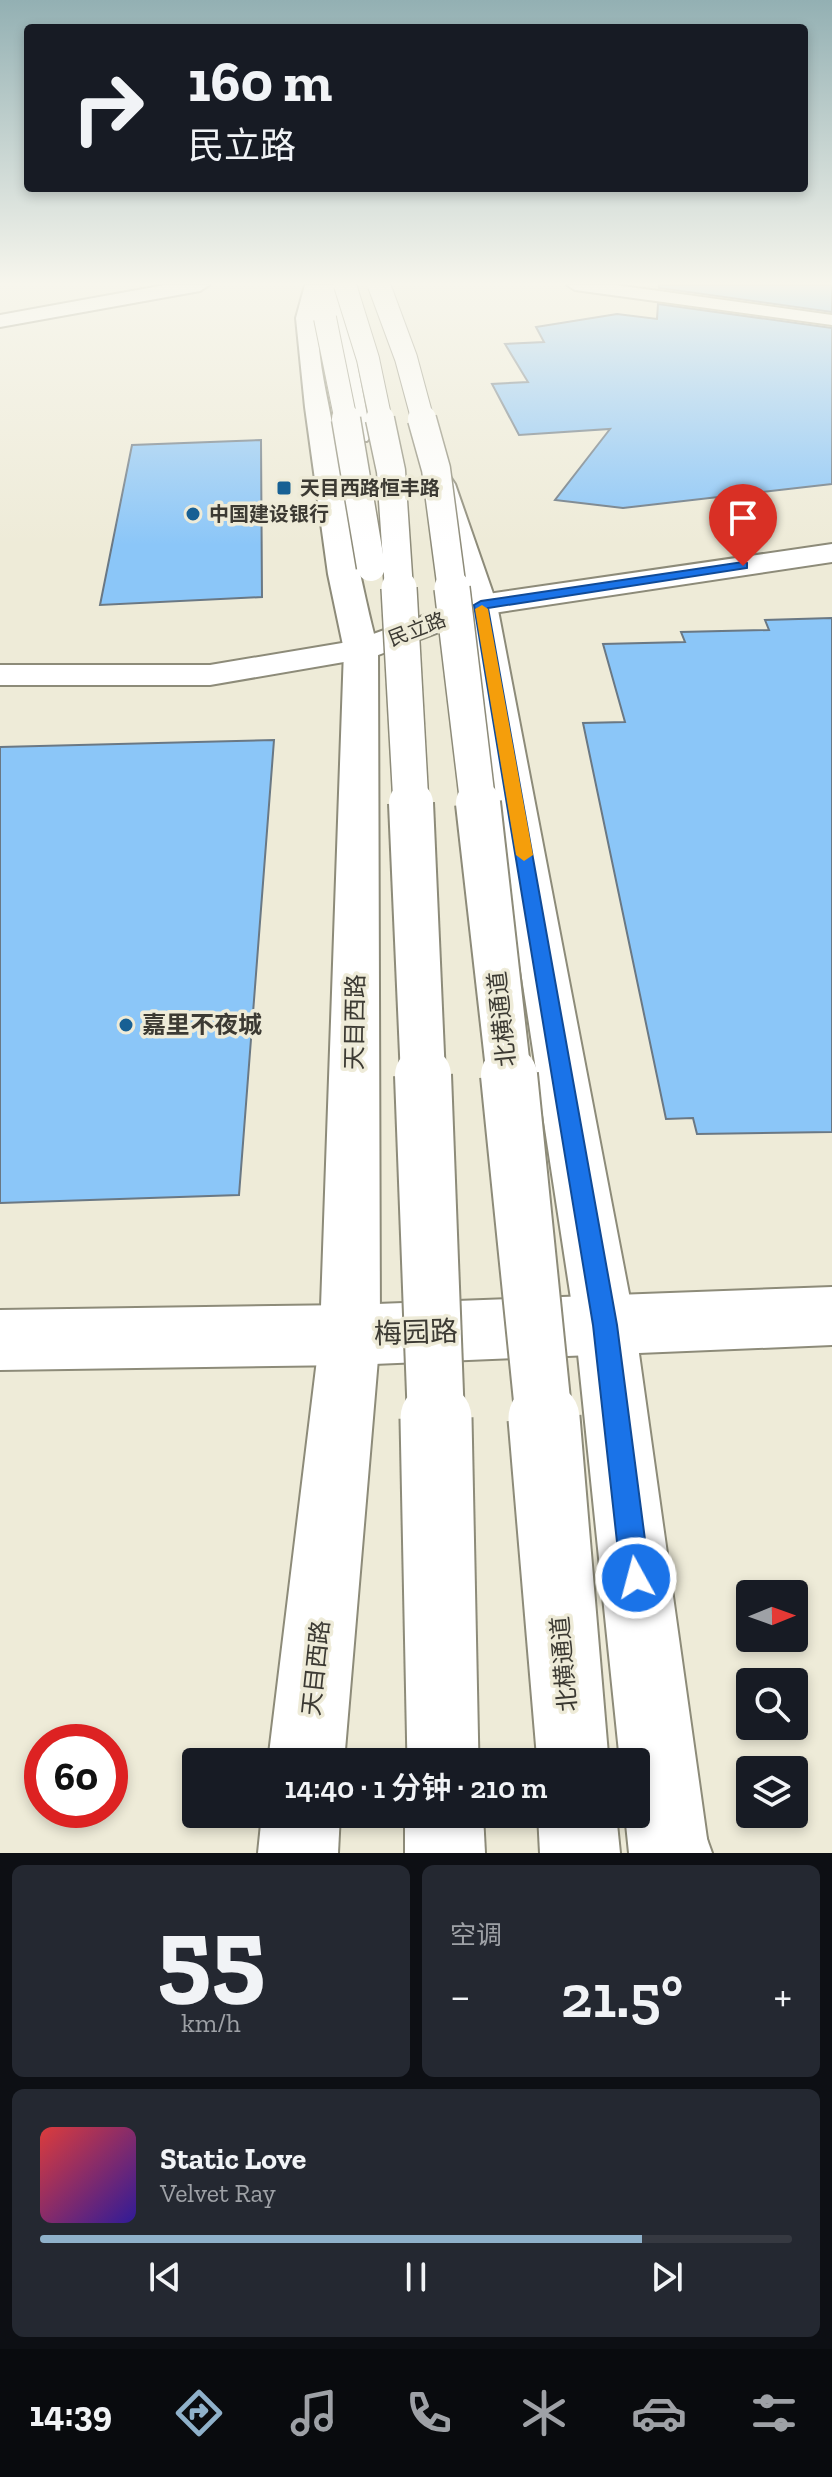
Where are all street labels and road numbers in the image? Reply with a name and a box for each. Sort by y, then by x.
street label: 民立路 [385,607,449,651]
street label: 北横通道 [482,970,521,1068]
street label: 天目西路 [339,974,370,1070]
street label: 梅园路 [373,1315,459,1350]
street label: 北横通道 [545,1615,582,1713]
street label: 天目西路 [296,1619,335,1717]

